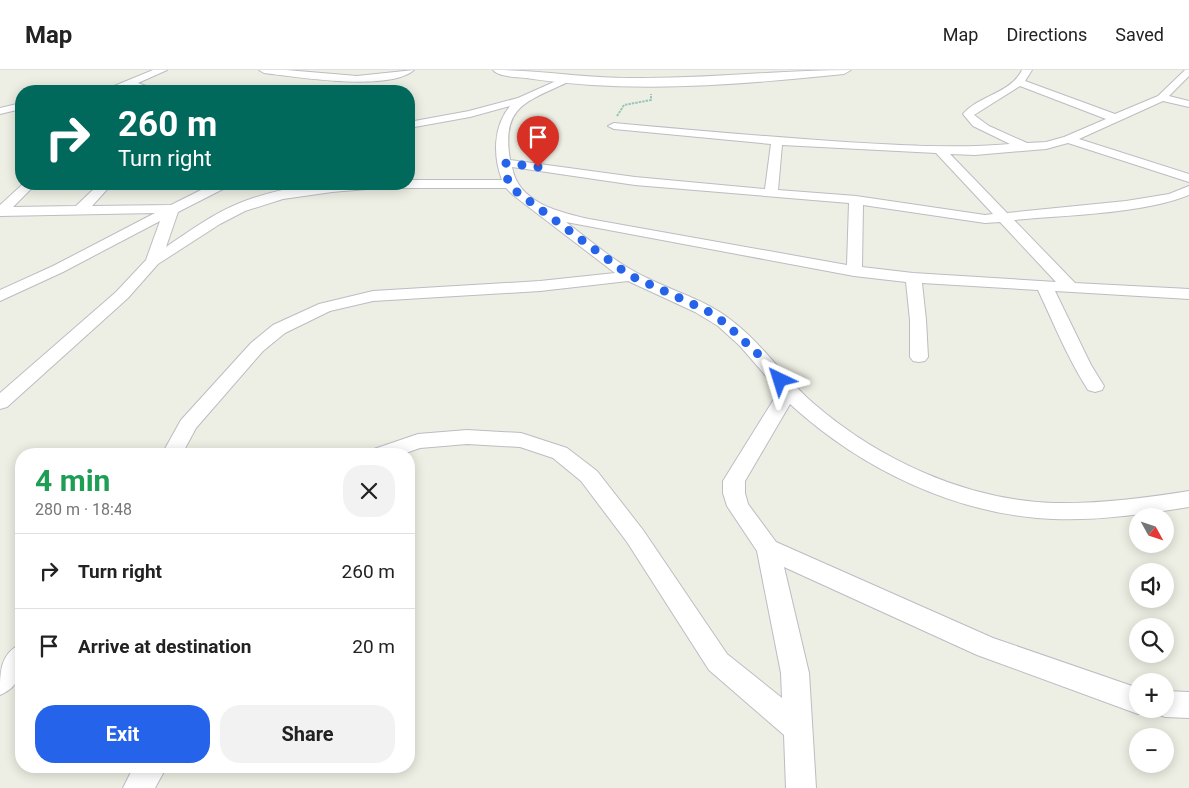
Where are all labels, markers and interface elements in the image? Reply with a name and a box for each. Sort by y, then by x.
text: Map [25,21,72,49]
text: Map [943,24,978,45]
text: Directions [1006,24,1087,45]
text: Saved [1115,24,1164,45]
text: 260 m [118,104,217,145]
icon: right [35,105,100,170]
pin [517,116,559,167]
icon: arrive [524,123,552,151]
text: Turn right [118,146,212,171]
position arrow [753,353,805,405]
text: 4 min [35,463,110,498]
button: close [343,465,395,517]
text: 280 m · 18:48 [35,500,132,519]
north arrow [1129,508,1174,552]
map controls [1129,508,1174,773]
icon: right [35,557,63,585]
text: Turn right [78,560,162,583]
text: 260 m [342,560,395,583]
button: sound [1129,563,1174,608]
button: search [1129,618,1174,663]
icon: arrive [35,632,63,660]
text: Arrive at destination [78,635,251,658]
text: 20 m [352,635,395,658]
button: + [1129,673,1174,718]
button: Exit [35,705,210,763]
button: Share [220,705,395,763]
button: − [1129,728,1174,773]

